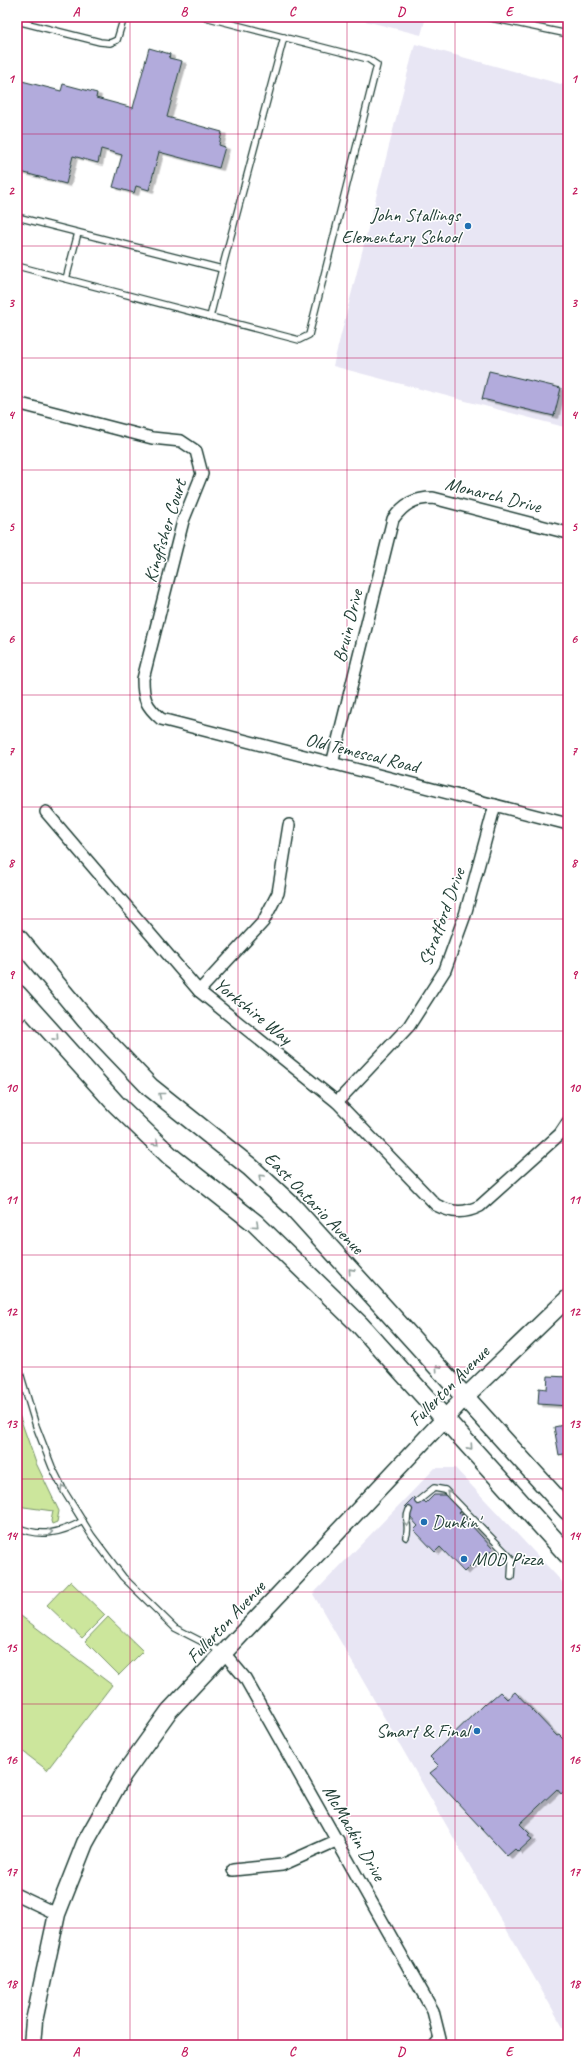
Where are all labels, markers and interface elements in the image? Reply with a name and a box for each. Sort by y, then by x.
text: A [73,4,81,20]
text: B [181,4,189,20]
text: C [289,4,297,20]
text: D [397,4,406,20]
text: E [506,4,515,20]
text: 1 [8,71,16,87]
text: 1 [571,71,579,87]
text: 2 [8,183,15,199]
text: 2 [571,183,578,199]
place label: John Stallings Elementary School [341,203,464,249]
marker: John Stallings Elementary School [463,221,473,231]
text: 3 [8,295,15,311]
text: 3 [571,295,578,311]
text: 4 [8,407,16,423]
text: 4 [571,407,579,423]
street label: Monarch Drive [443,472,545,519]
street label: Kingfisher Court [138,475,192,585]
text: 5 [8,519,15,535]
text: 5 [571,519,578,535]
street label: Bruin Drive [327,585,369,665]
text: 6 [8,631,15,647]
text: 6 [571,631,578,647]
street label: Old Temescal Road [303,727,424,779]
text: 7 [8,743,15,759]
text: 7 [571,743,578,759]
text: 8 [8,855,16,871]
text: 8 [571,855,579,871]
street label: Stratford Drive [413,863,471,969]
text: 9 [8,967,15,983]
text: 9 [571,967,578,983]
street label: Yorkshire Way [209,972,298,1051]
one-way arrow [52,1034,59,1041]
text: 10 [5,1080,18,1096]
text: 10 [568,1080,581,1096]
one-way arrow [158,1093,165,1100]
one-way arrow [151,1138,159,1145]
street label: East Ontario Avenue [259,1147,370,1261]
one-way arrow [259,1175,266,1182]
text: 11 [5,1192,19,1208]
text: 11 [568,1192,582,1208]
one-way arrow [251,1220,259,1228]
one-way arrow [349,1269,356,1276]
text: 12 [5,1304,18,1320]
text: 12 [568,1304,581,1320]
street label: Fullerton Avenue [403,1339,496,1432]
one-way arrow [436,1365,443,1372]
text: 13 [5,1416,18,1432]
text: 13 [568,1416,581,1432]
one-way arrow [465,1442,473,1450]
one-way arrow [60,1485,67,1492]
one-way arrow [446,1491,453,1498]
place label: Dunkin' [432,1510,484,1534]
marker: Dunkin' [419,1517,429,1527]
one-way arrow [402,1521,411,1527]
text: 14 [5,1528,19,1544]
one-way arrow [47,1528,53,1537]
text: 14 [568,1528,582,1544]
place label: MOD Pizza [472,1547,544,1571]
marker: MOD Pizza [459,1554,469,1564]
street label: Fullerton Avenue [181,1574,272,1669]
text: 15 [5,1640,18,1656]
text: 15 [568,1640,581,1656]
place label: Smart & Final [376,1719,473,1743]
marker: Smart & Final [472,1726,482,1736]
text: 16 [5,1752,18,1768]
text: 16 [568,1752,581,1768]
street label: McMackin Drive [317,1781,392,1887]
text: 17 [5,1864,18,1880]
text: 17 [568,1864,581,1880]
text: 18 [5,1976,19,1992]
text: 18 [568,1976,582,1992]
text: A [73,2044,81,2060]
text: B [181,2044,189,2060]
text: C [289,2044,297,2060]
text: D [397,2044,406,2060]
text: E [506,2044,515,2060]

